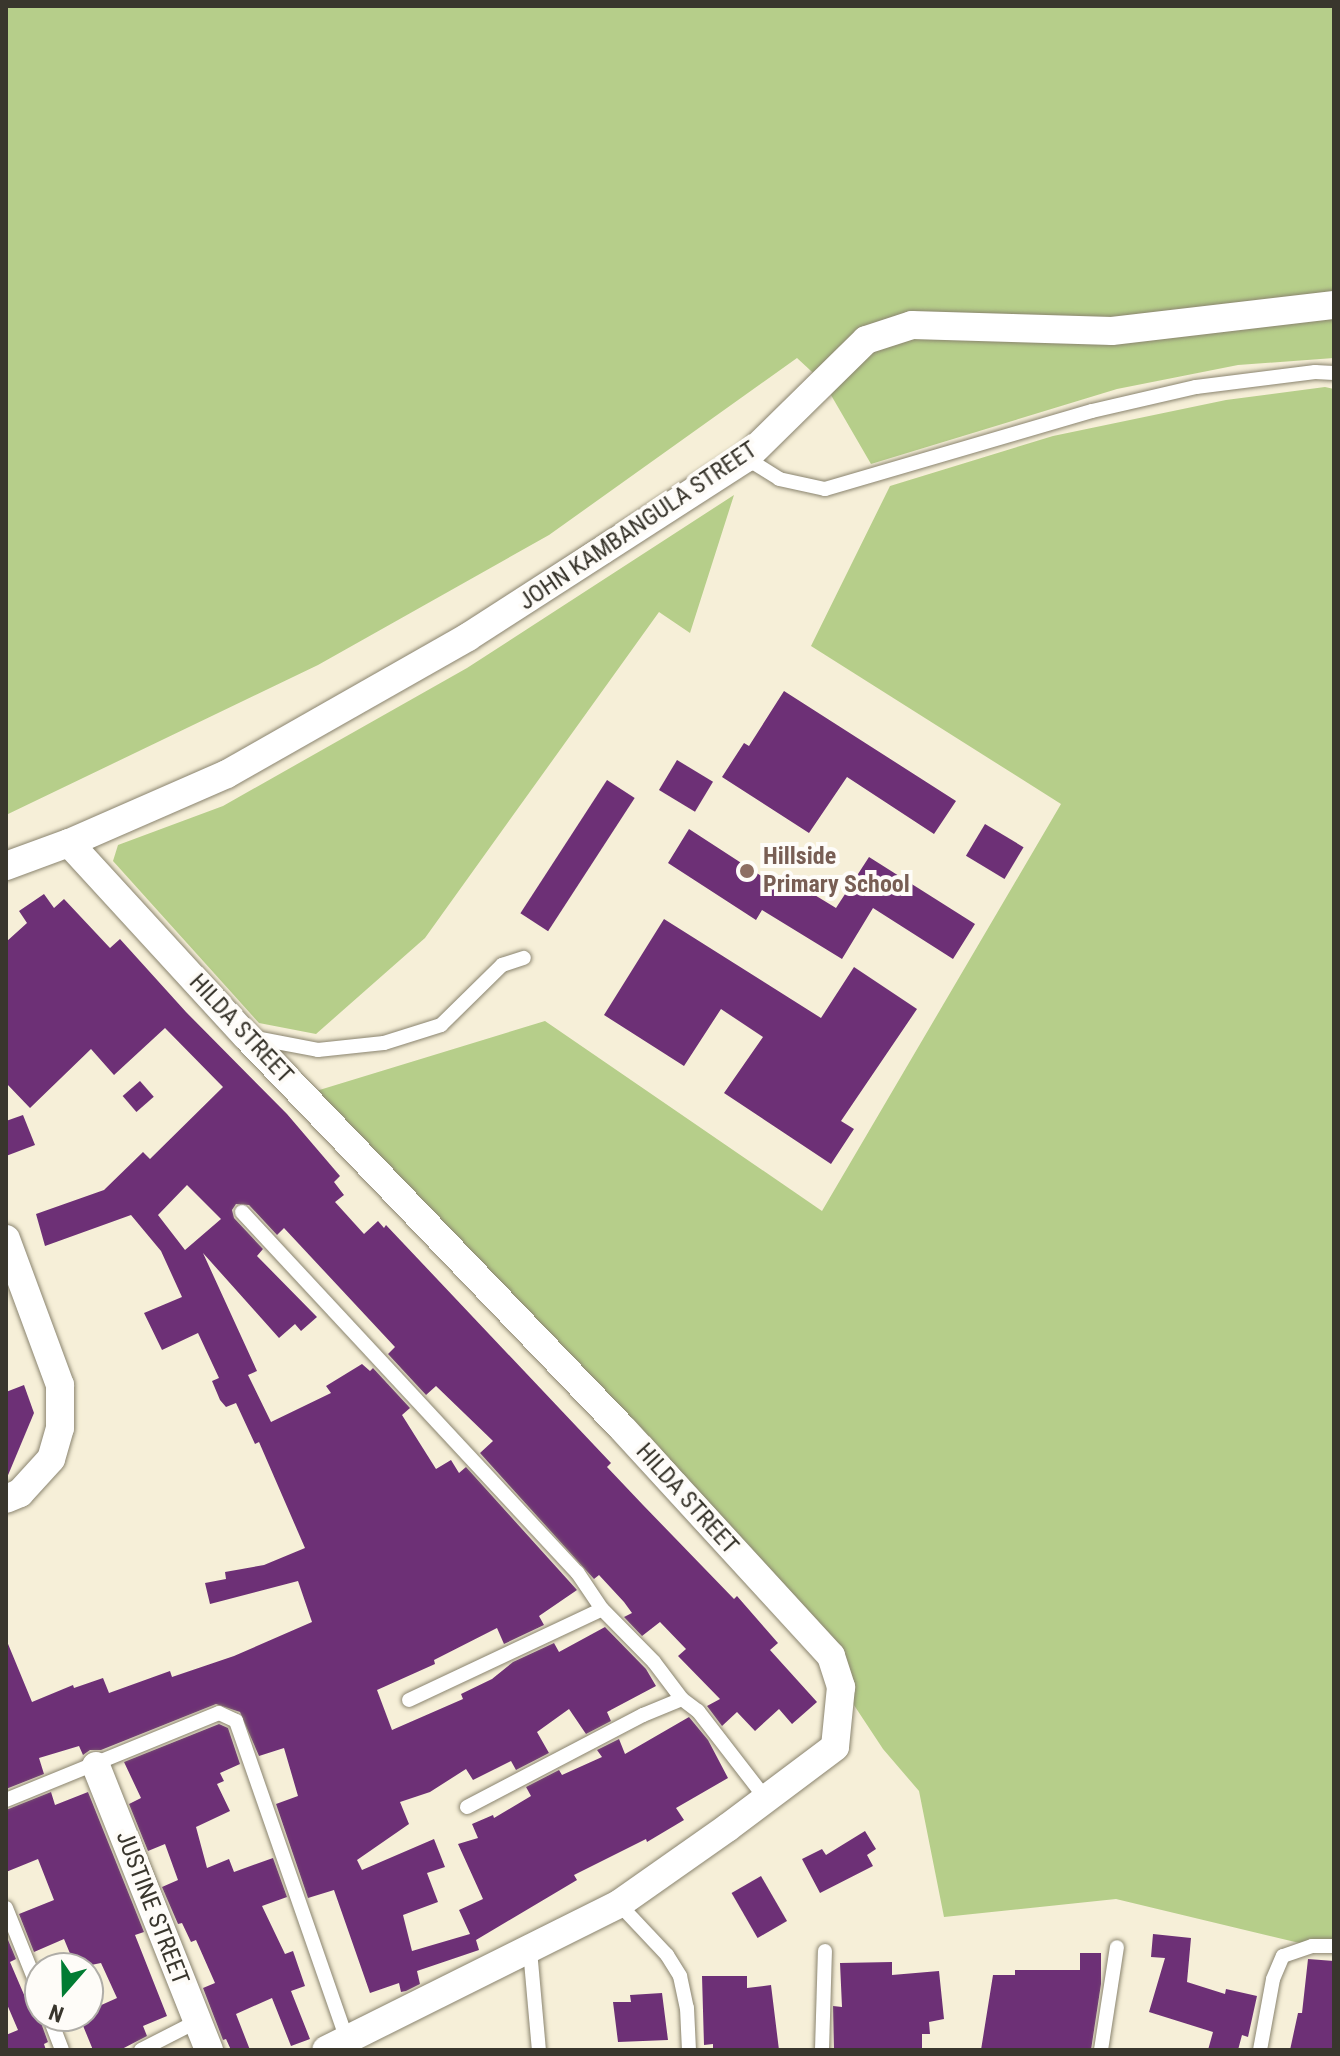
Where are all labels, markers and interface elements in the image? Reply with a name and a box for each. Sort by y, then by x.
street label: JOHN KAMBANGULA STREET [513,435,763,617]
place label: Hillside Primary School [763,843,910,899]
marker: Hillside Primary School [738,862,756,880]
street label: HILDA STREET [183,968,299,1090]
street label: HILDA STREET [630,1438,744,1560]
street label: JUSTINE STREET [109,1827,195,1989]
north arrow [24,1952,104,2032]
text: N [46,1999,67,2027]

